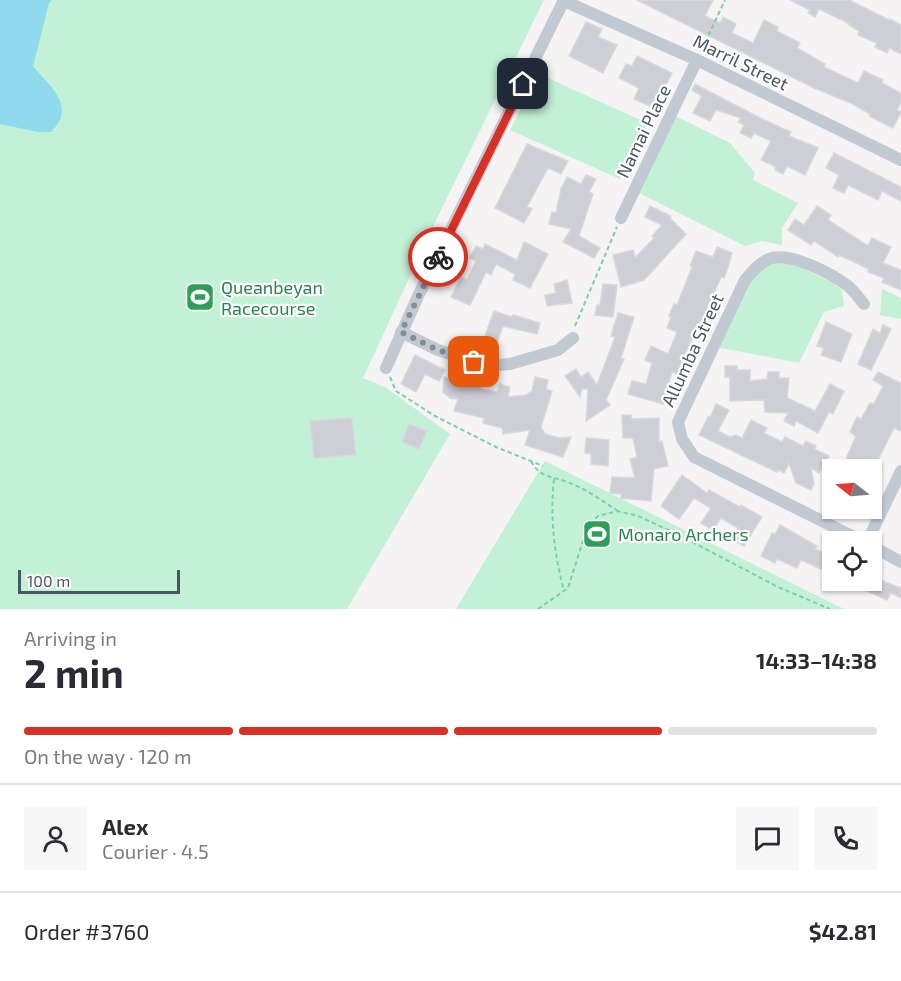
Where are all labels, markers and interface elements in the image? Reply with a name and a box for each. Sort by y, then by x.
street label: Marril Street [690,29,792,95]
pin [497,58,548,109]
icon: home [506,67,539,100]
street label: Namai Place [611,81,675,181]
courier [408,227,468,287]
icon: bike [422,241,455,274]
place label: Queanbeyan Racecourse [221,276,323,319]
sports icon: Queanbeyan Racecourse [184,281,216,313]
street label: Allumba Street [656,290,728,410]
pin [448,336,499,387]
icon: bag [457,345,490,378]
north arrow [822,459,882,519]
map controls [822,459,882,591]
sports icon: Monaro Archers [581,518,613,550]
place label: Monaro Archers [618,523,749,545]
button: locate [822,531,882,591]
scale bar [18,567,180,594]
text: 100 m [27,571,70,590]
text: Arriving in [24,626,117,650]
text: 14:33–14:38 [756,647,877,673]
text: 2 min [24,649,124,696]
text: On the way · 120 m [24,744,192,768]
button: person [24,807,87,870]
button: chat [736,807,799,870]
button: phone [814,807,877,870]
text: Alex [102,813,148,839]
text: Courier · 4.5 [102,839,209,863]
text: Order #3760 [24,918,149,944]
text: $42.81 [809,918,877,944]

